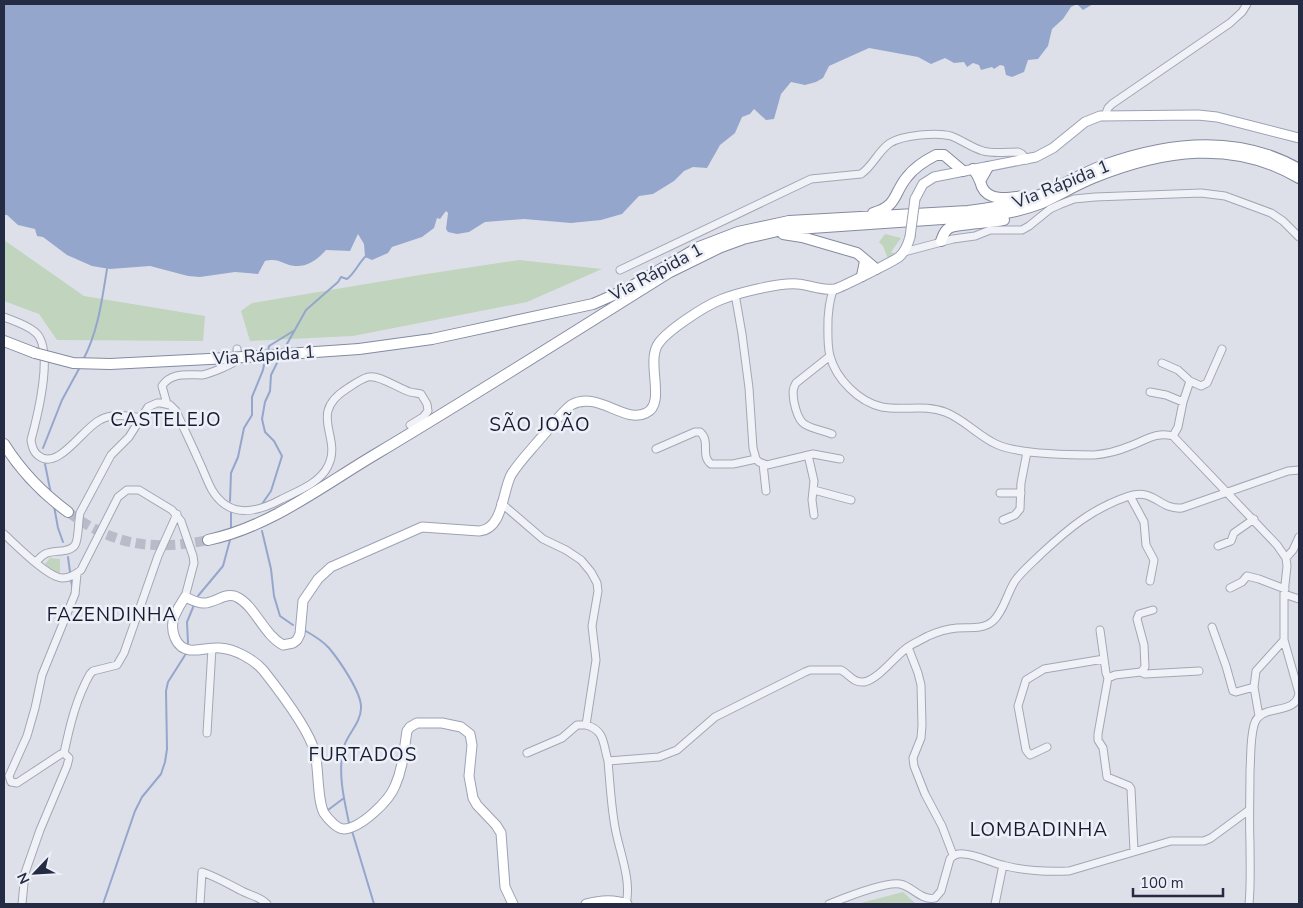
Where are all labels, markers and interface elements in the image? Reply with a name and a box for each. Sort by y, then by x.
street label: Via Rápida 1 [1008,154,1113,215]
street label: Via Rápida 1 [604,237,707,307]
street label: Via Rápida 1 [211,339,316,371]
district label: CASTELEJO [110,407,222,433]
district label: SÃO JOÃO [489,412,591,438]
district label: FAZENDINHA [47,602,177,628]
district label: FURTADOS [309,742,417,768]
district label: LOMBADINHA [970,817,1108,843]
north arrow [10,848,60,898]
scale bar [1133,866,1223,898]
text: N [13,870,34,887]
text: 100 m [1140,873,1184,893]

